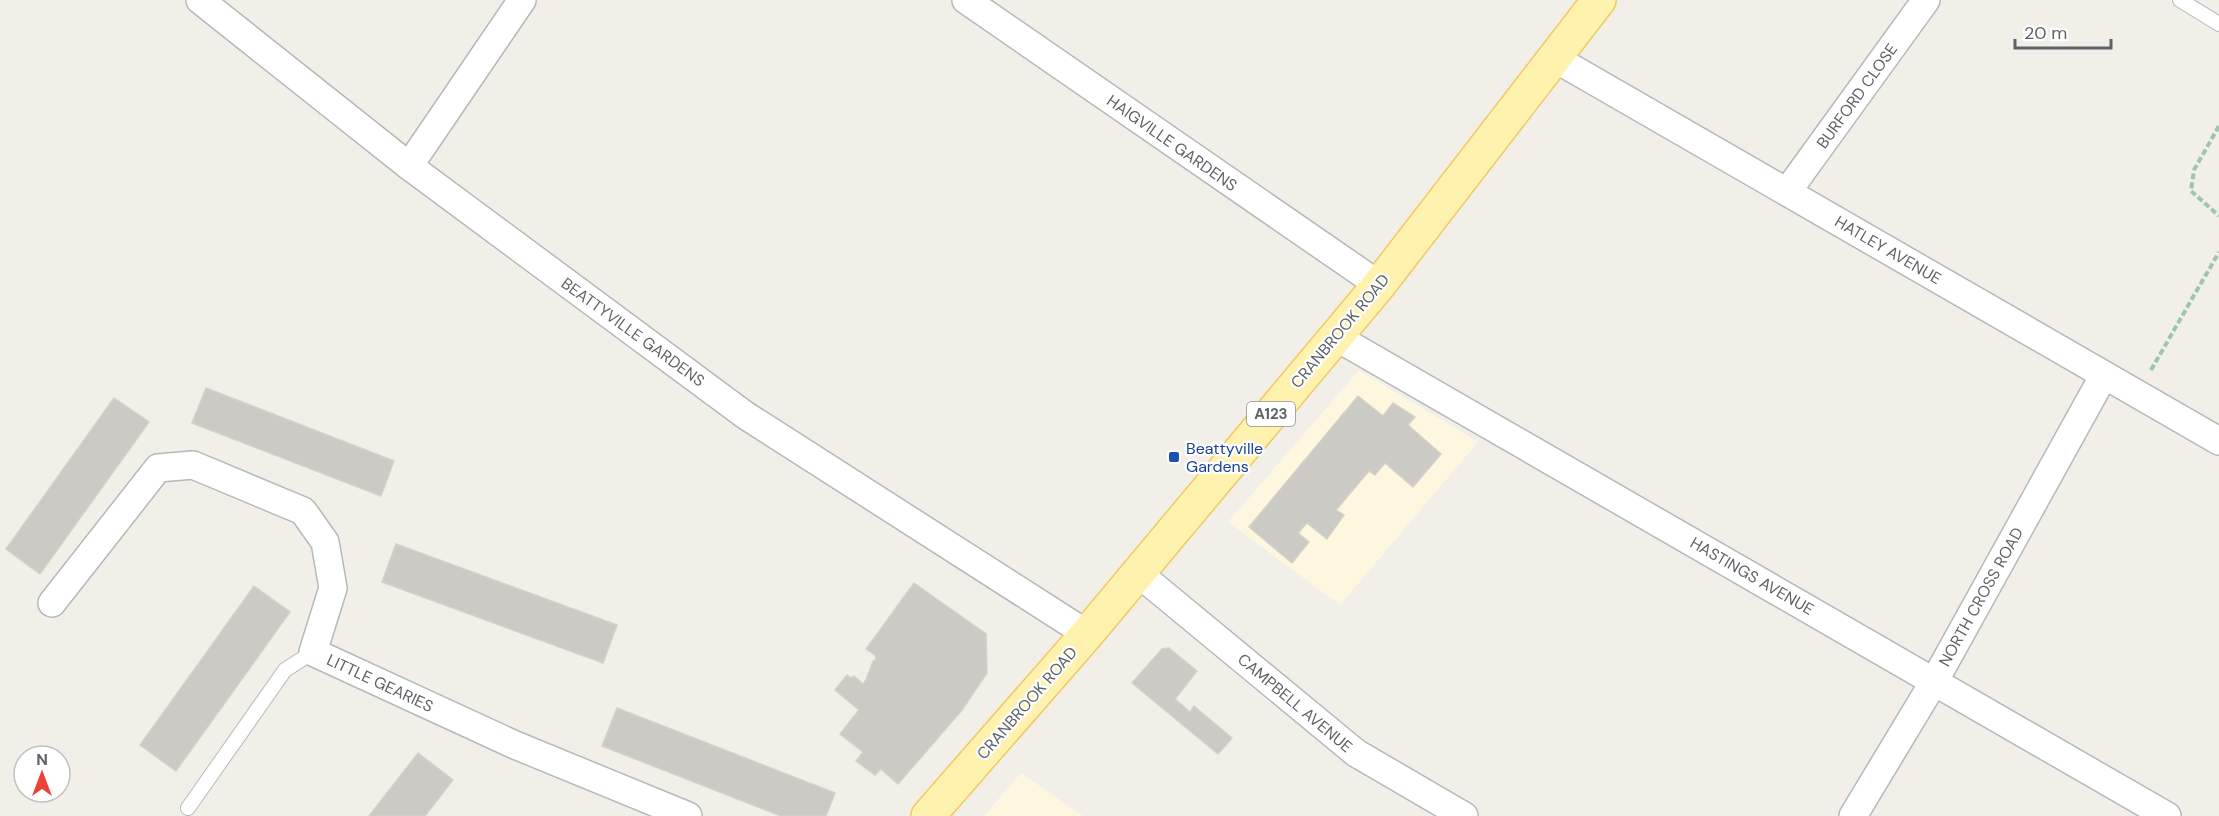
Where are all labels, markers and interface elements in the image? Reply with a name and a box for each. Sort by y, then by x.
scale bar [2015,12,2111,50]
text: 20 m [2024,21,2067,45]
street label: BURFORD CLOSE [1812,39,1902,153]
street label: HAIGVILLE GARDENS [1103,90,1241,196]
street label: HATLEY AVENUE [1831,211,1945,289]
street label: CRANBROOK ROAD [1286,270,1394,392]
street label: BEATTYVILLE GARDENS [557,273,709,391]
road number: A123 [1247,402,1295,426]
place label: Beattyville Gardens [1186,438,1263,477]
marker: Beattyville Gardens [1167,450,1181,464]
street label: NORTH CROSS ROAD [1934,524,2028,670]
street label: HASTINGS AVENUE [1686,532,1818,620]
street label: CRANBROOK ROAD [972,642,1082,764]
street label: LITTLE GEARIES [323,649,437,717]
street label: CAMPBELL AVENUE [1233,649,1357,757]
north arrow [12,744,72,804]
text: N [36,749,48,770]

